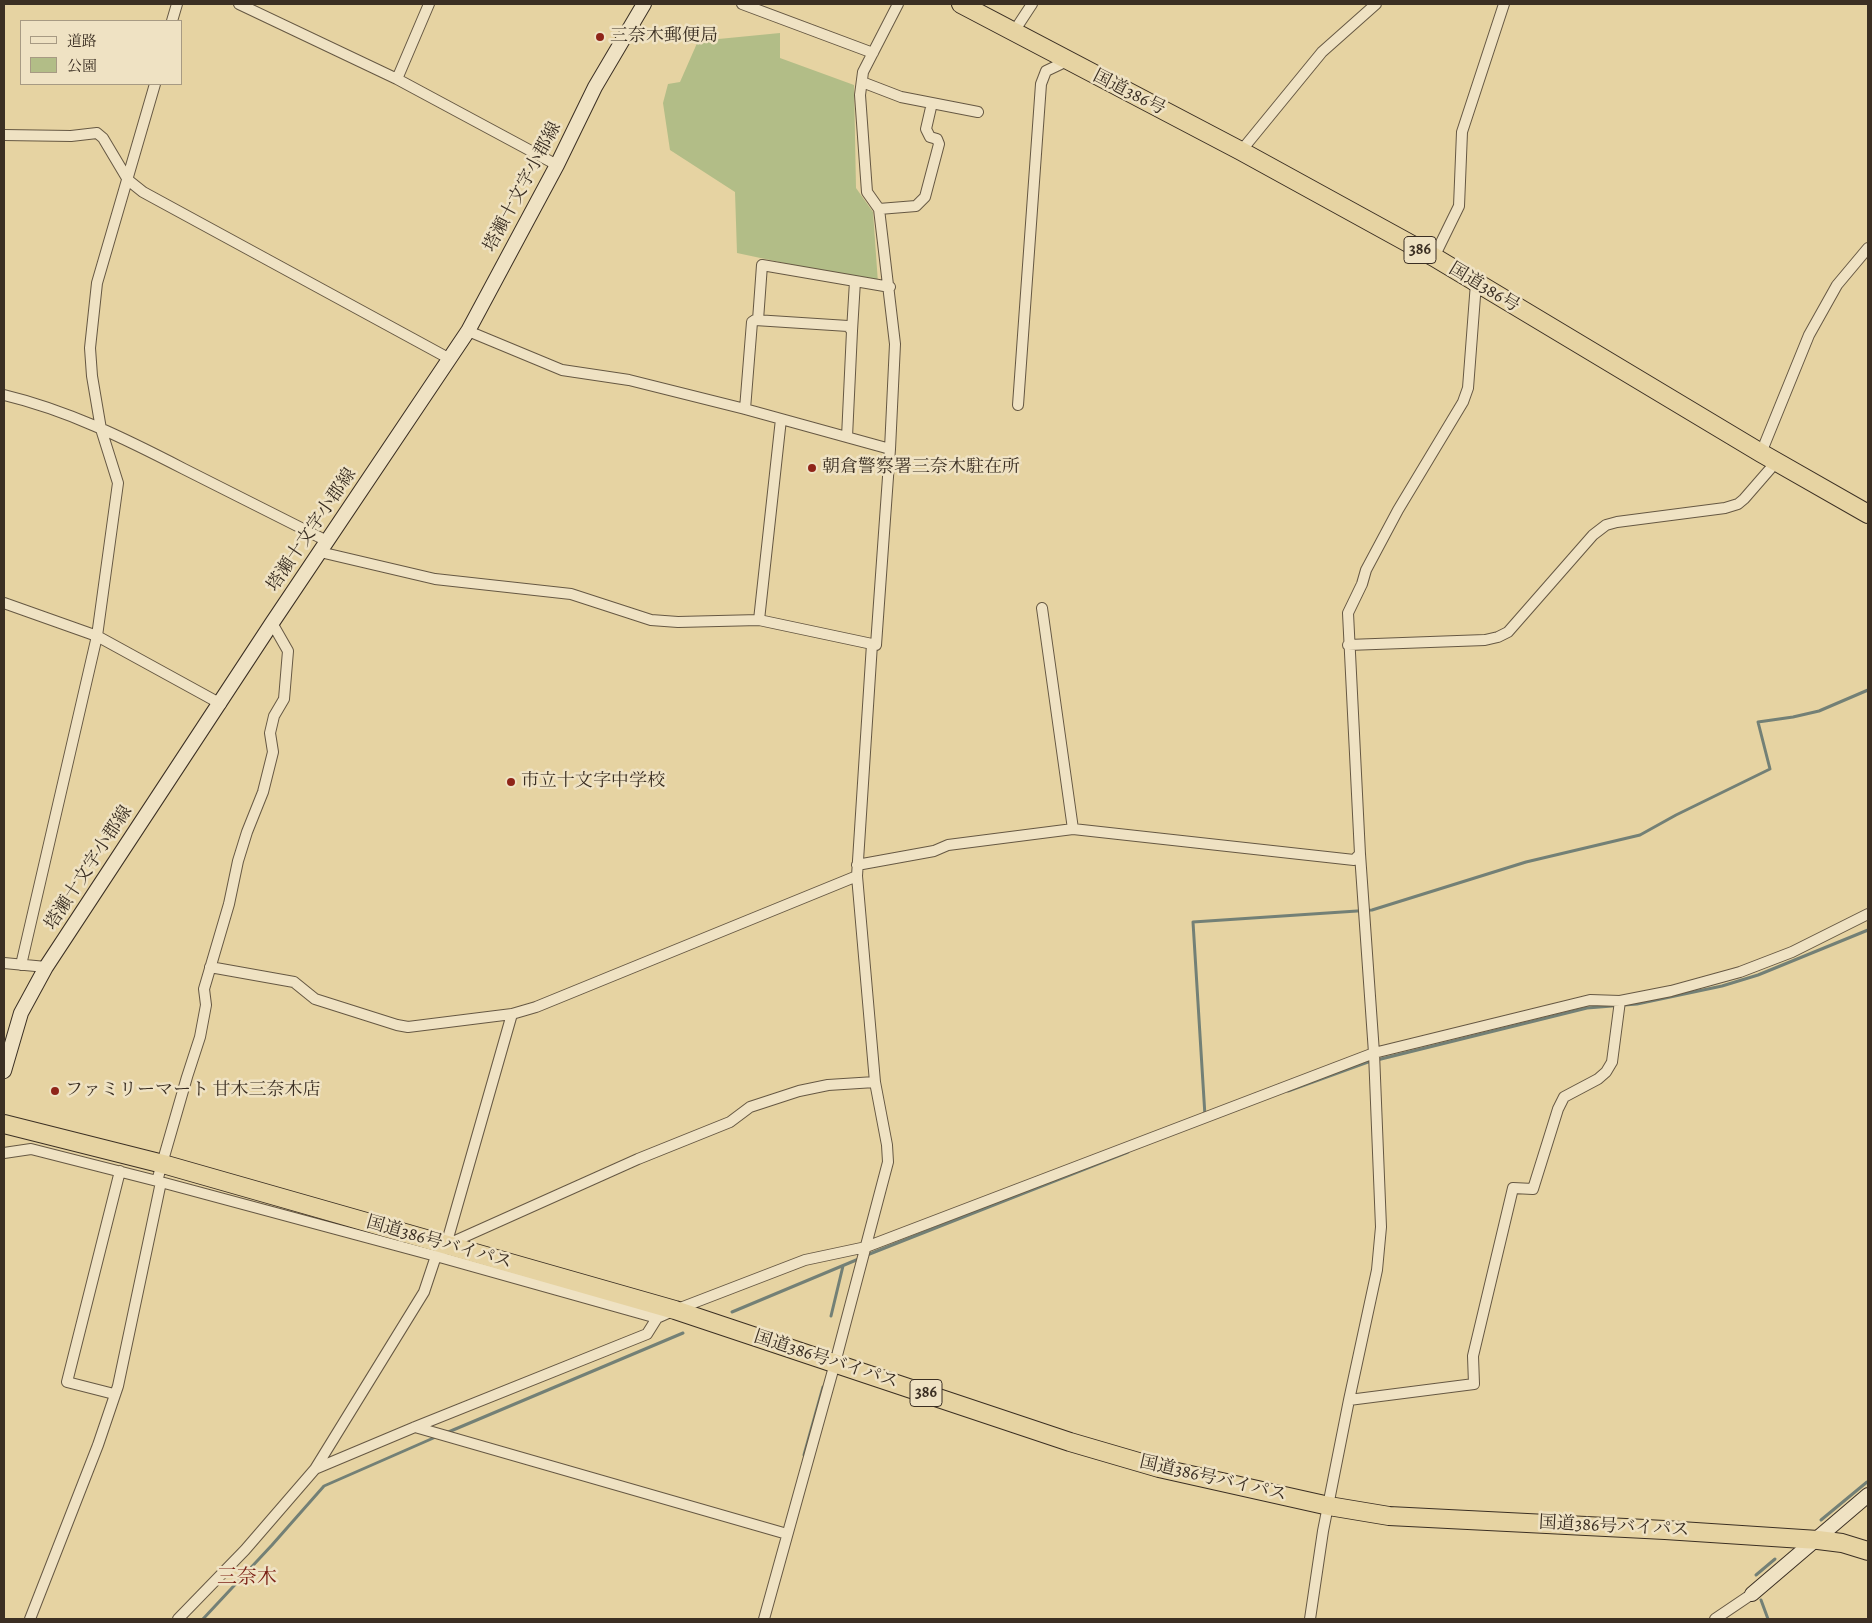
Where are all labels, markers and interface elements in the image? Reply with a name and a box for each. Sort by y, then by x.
legend [20,20,182,85]
place label: 三奈木郵便局 [610,26,718,48]
text: 道路 [67,31,97,51]
marker: 三奈木郵便局 [594,31,606,43]
text: 公園 [67,56,97,76]
street label: 国道386号 [1089,66,1169,120]
street label: 塔瀬十文字小郡線 [480,118,566,256]
road number: 386 [1404,236,1436,264]
street label: 国道386号 [1445,259,1523,317]
place label: 朝倉警察署三奈木駐在所 [822,457,1020,479]
marker: 朝倉警察署三奈木駐在所 [806,462,818,474]
street label: 塔瀬十文字小郡線 [263,464,361,596]
place label: 市立十文字中学校 [521,771,665,793]
marker: 市立十文字中学校 [505,776,517,788]
street label: 塔瀬十文字小郡線 [41,802,137,934]
place label: ファミリーマート 甘木三奈木店 [65,1080,321,1102]
marker: ファミリーマート 甘木三奈木店 [49,1085,61,1097]
street label: 国道386号バイパス [364,1212,514,1274]
street label: 国道386号バイパス [751,1326,901,1394]
road number: 386 [910,1380,942,1406]
street label: 国道386号バイパス [1137,1452,1289,1506]
street label: 国道386号バイパス [1538,1512,1690,1542]
district label: 三奈木 [217,1566,277,1590]

